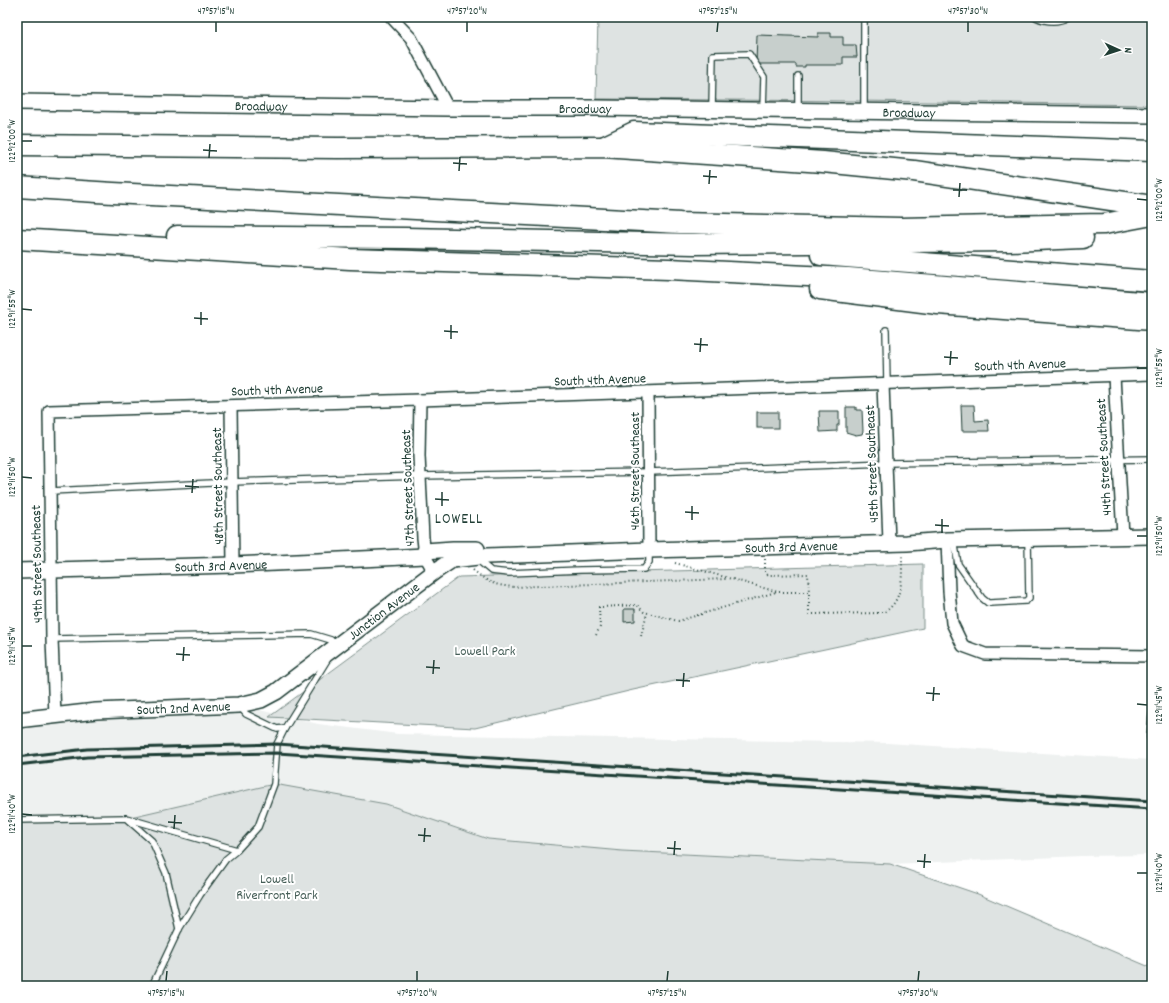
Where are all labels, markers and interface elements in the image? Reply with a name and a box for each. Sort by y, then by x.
text: 47°57'15"N [198,5,235,19]
text: 47°57'20"N [447,5,487,19]
text: 47°57'25"N [698,5,738,19]
text: 47°57'30"N [948,5,988,19]
north arrow [1099,30,1139,70]
text: N [1119,47,1135,54]
street label: Broadway [235,97,288,118]
street label: Broadway [559,100,612,120]
street label: Broadway [883,104,936,124]
text: 122°12'00"W [6,119,20,162]
text: 122°12'00"W [1153,178,1167,221]
text: 122°11'55"W [6,289,20,329]
text: 122°11'55"W [1153,348,1167,388]
street label: South 4th Avenue [974,354,1066,378]
street label: South 4th Avenue [554,369,646,393]
street label: South 4th Avenue [231,379,323,403]
street label: 44th Street Southeast [1092,398,1118,516]
street label: 45th Street Southeast [861,405,885,523]
street label: 46th Street Southeast [626,412,646,530]
street label: 48th Street Southeast [208,427,230,545]
street label: 47th Street Southeast [397,429,421,547]
text: 122°11'50"W [6,457,20,497]
street label: 49th Street Southeast [27,505,49,623]
district label: LOWELL [435,509,483,531]
text: 122°11'50"W [1153,516,1167,556]
street label: South 3rd Avenue [745,537,838,559]
street label: South 3rd Avenue [174,555,268,579]
street label: Junction Avenue [345,578,425,646]
text: 122°11'45"W [6,626,20,665]
park label: Lowell Park [455,642,516,662]
text: 122°11'45"W [1153,685,1167,724]
street label: South 2nd Avenue [136,697,231,721]
text: 122°11'40"W [6,794,20,834]
text: 122°11'40"W [1153,853,1167,893]
park label: Lowell Riverfront Park [236,870,318,906]
text: 47°57'15"N [148,987,185,1001]
text: 47°57'20"N [397,987,437,1001]
text: 47°57'25"N [647,987,687,1001]
text: 47°57'30"N [898,987,938,1001]

